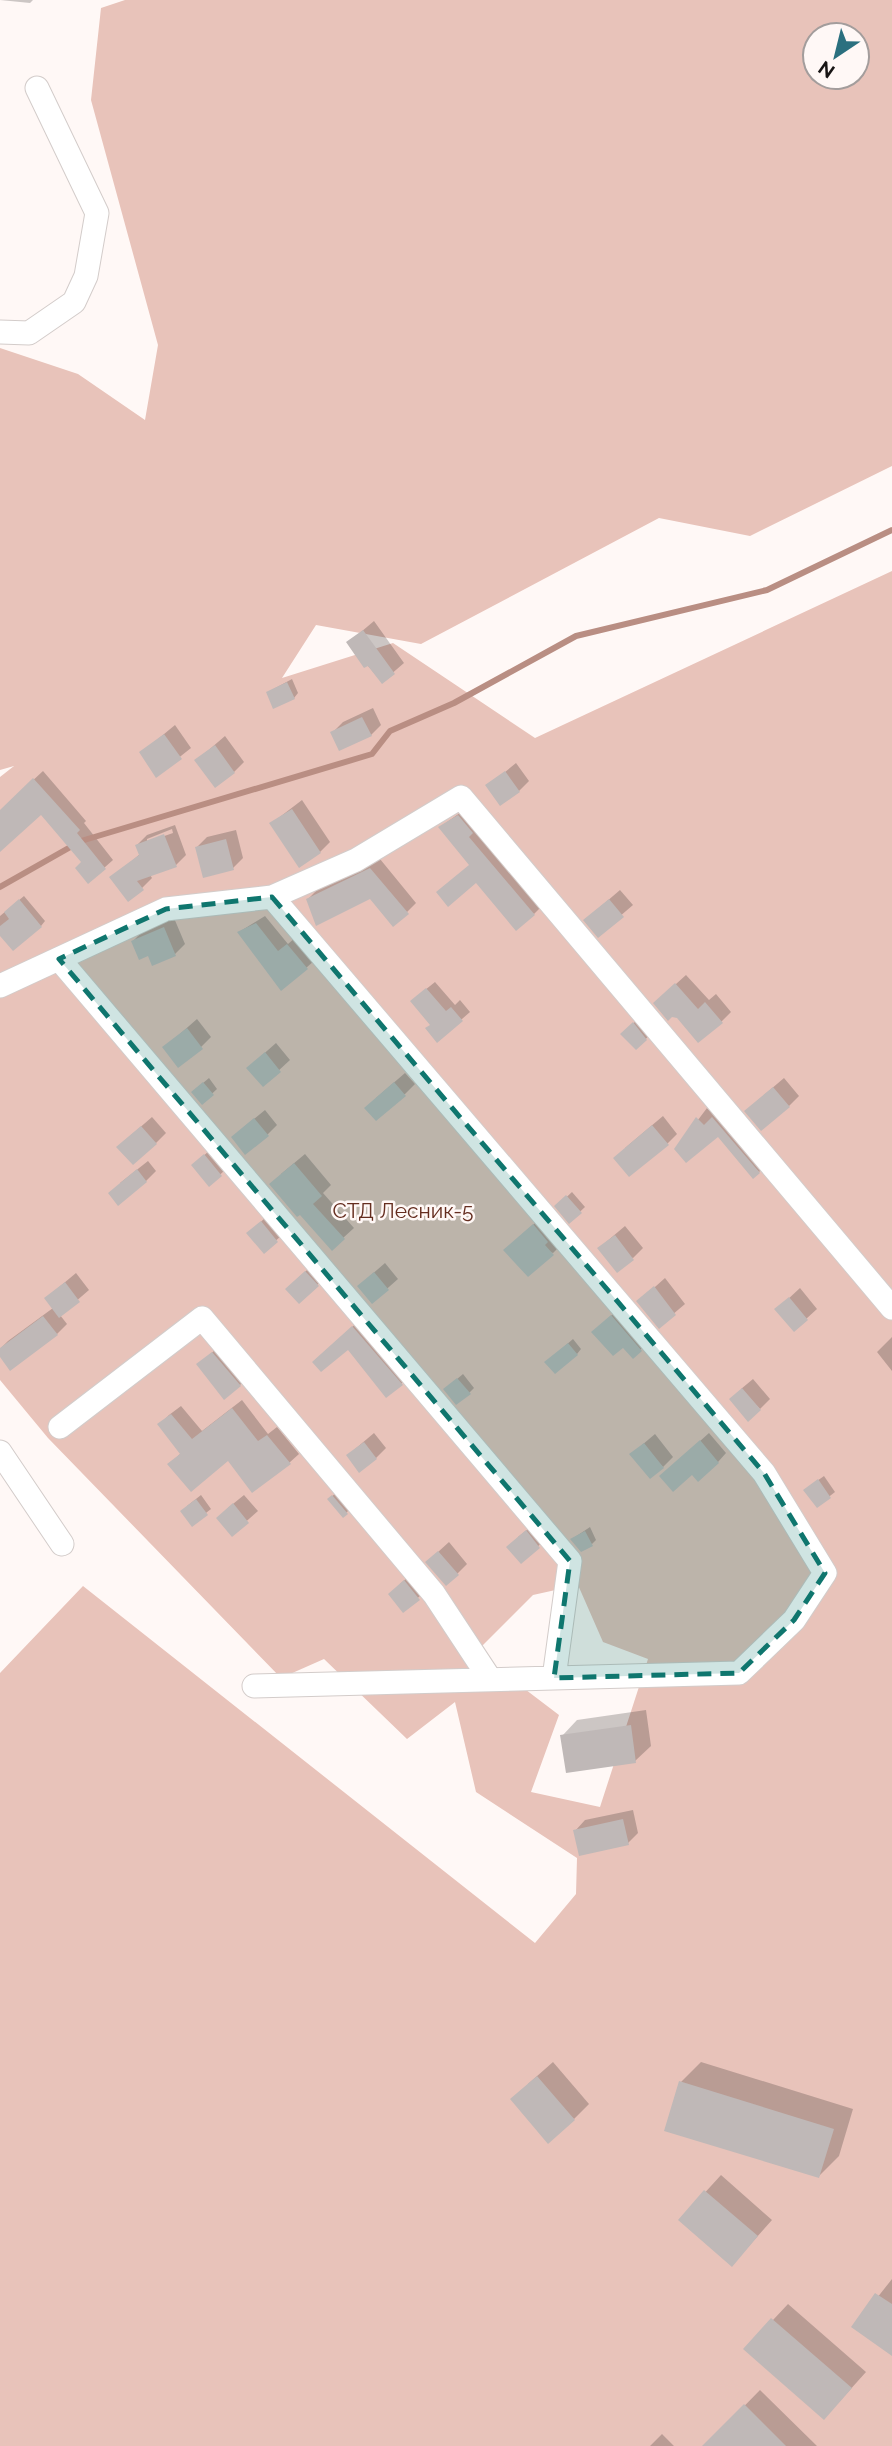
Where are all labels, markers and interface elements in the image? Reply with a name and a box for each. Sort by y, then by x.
north arrow [801,21,871,91]
text: N [814,57,838,83]
park label: СТД Лесник-5 [333,1198,474,1223]

